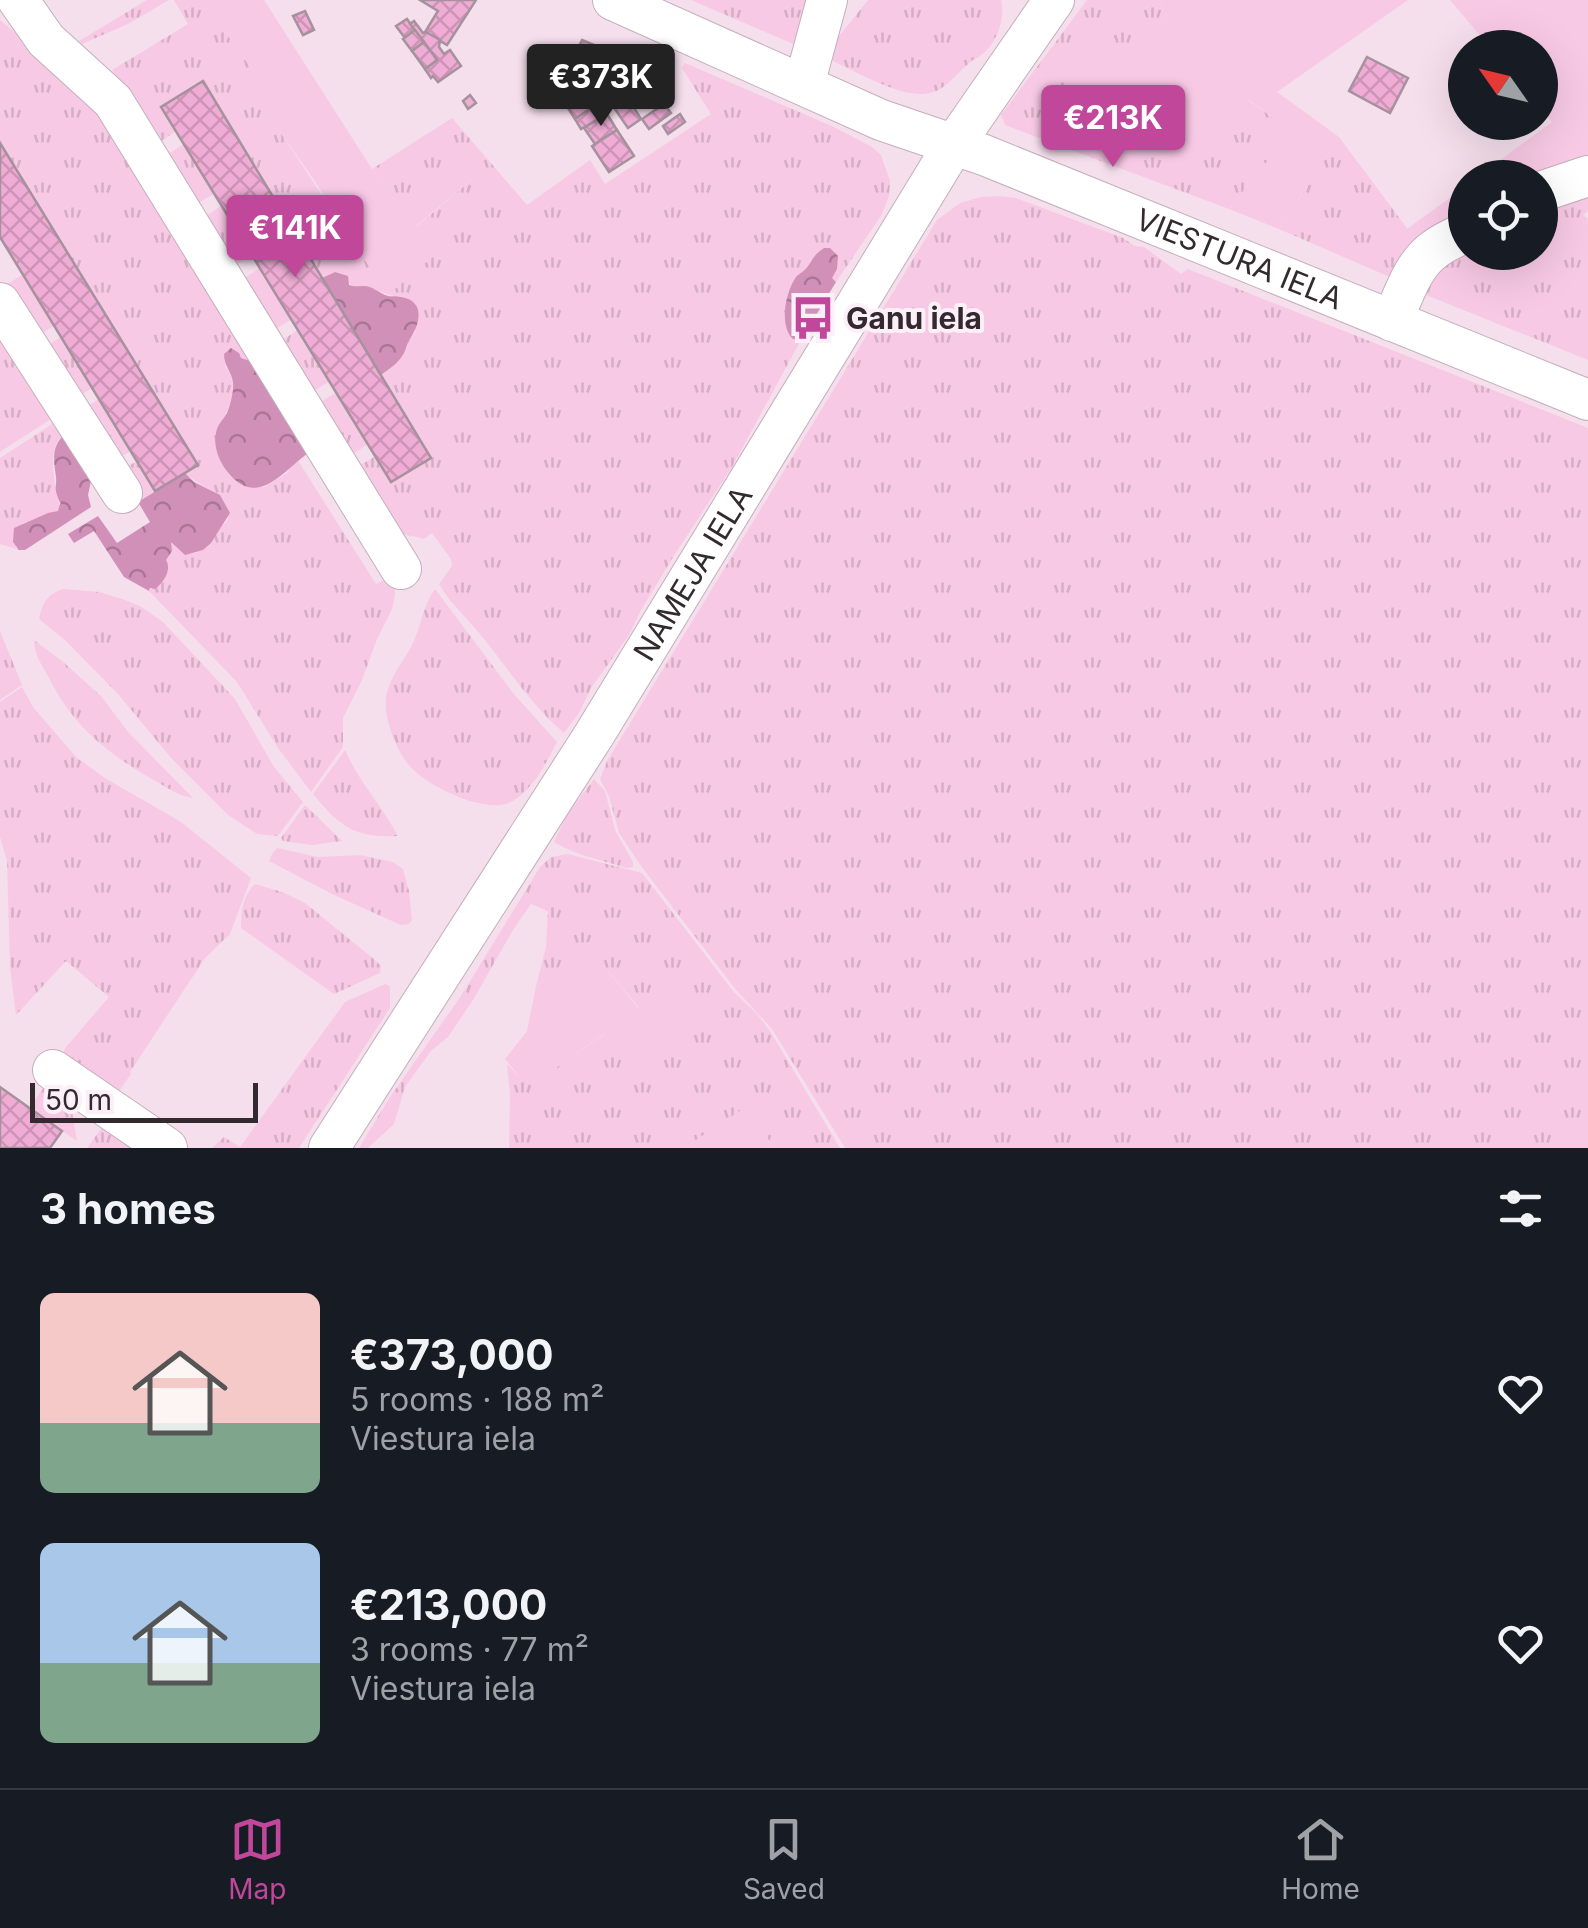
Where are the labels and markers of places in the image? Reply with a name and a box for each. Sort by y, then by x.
pin: €373K [531,44,671,129]
pin: €213K [1043,85,1183,170]
pin: €141K [225,195,365,280]
bus stop icon: Ganu iela [789,294,837,342]
place label: Ganu iela [846,300,982,336]

